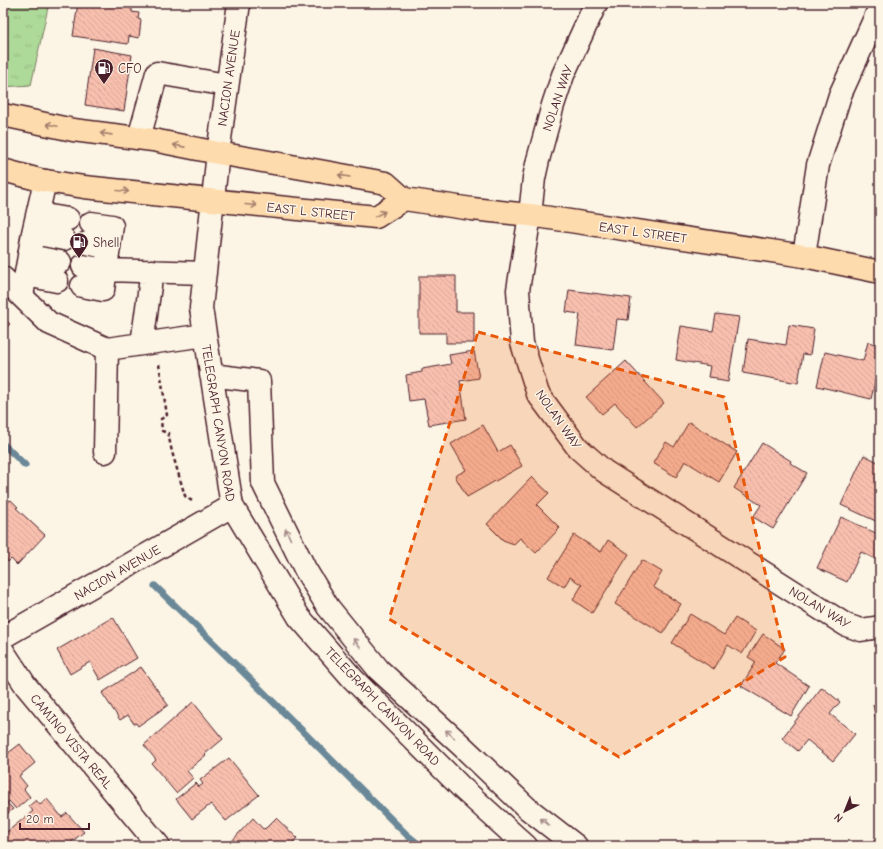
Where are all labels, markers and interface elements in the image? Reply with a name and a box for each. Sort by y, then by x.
street label: NACION AVENUE [214,29,243,127]
fuel station icon: CFO [93,57,115,85]
place label: CFO [118,61,142,76]
street label: NOLAN WAY [539,63,576,133]
one-way arrow [46,121,59,129]
one-way arrow [100,130,113,138]
one-way arrow [173,141,186,149]
one-way arrow [338,171,351,179]
one-way arrow [116,187,129,195]
street label: EAST L STREET [266,199,356,224]
one-way arrow [244,201,257,209]
one-way arrow [374,210,386,217]
street label: EAST L STREET [598,219,688,246]
fuel station icon: Shell [68,231,90,259]
place label: Shell [93,235,119,250]
street label: TELEGRAPH CANYON ROAD [199,343,238,503]
street label: NOLAN WAY [533,387,585,452]
one-way arrow [284,528,291,540]
street label: NACION AVENUE [71,542,163,603]
street label: NOLAN WAY [786,583,853,632]
one-way arrow [353,638,362,649]
street label: TELEGRAPH CANYON ROAD [322,644,443,769]
street label: CAMINO VISTA REAL [28,691,116,792]
one-way arrow [445,730,455,739]
north arrow [825,791,865,831]
scale bar [20,805,89,831]
text: N [831,811,846,825]
text: 20 m [26,812,54,826]
one-way arrow [540,818,551,826]

